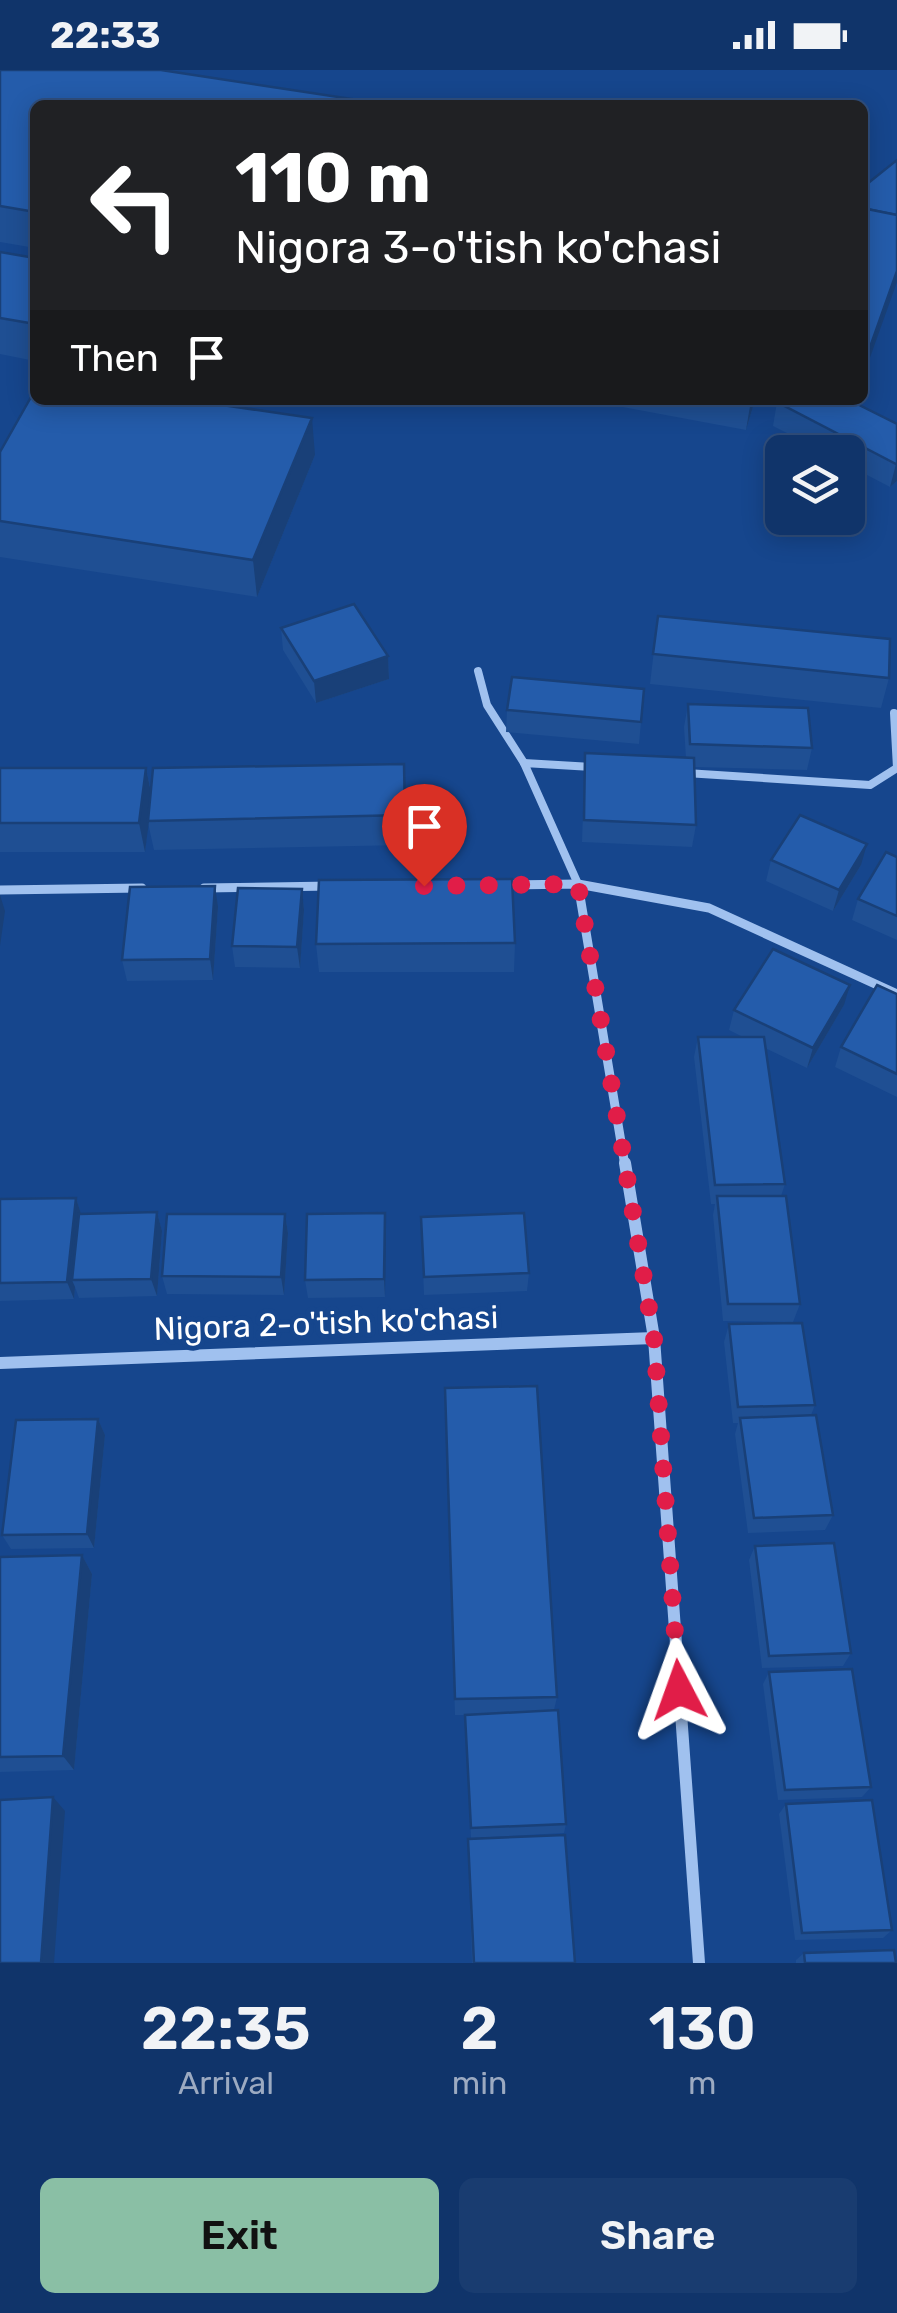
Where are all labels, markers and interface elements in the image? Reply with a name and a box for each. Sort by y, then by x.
text: 22:33 [50,12,161,58]
text: 110 m [235,137,431,220]
icon: left [70,140,200,270]
text: Nigora 3-o'tish ko'chasi [235,221,721,274]
icon: arrive [179,330,234,385]
text: Then [70,335,159,381]
map controls [765,435,865,535]
button: layers [765,435,865,535]
pin [382,784,467,887]
icon: arrive [397,799,452,854]
street label: Nigora 2-o'tish ko'chasi [153,1298,499,1348]
position arrow [627,1638,731,1742]
text: 22:35 [141,1993,311,2064]
text: 2 [461,1993,499,2064]
text: 130 [648,1993,756,2064]
text: Arrival [178,2064,274,2102]
text: min [452,2064,507,2102]
text: m [688,2064,716,2102]
button: Exit [40,2178,439,2293]
button: Share [459,2178,857,2293]

